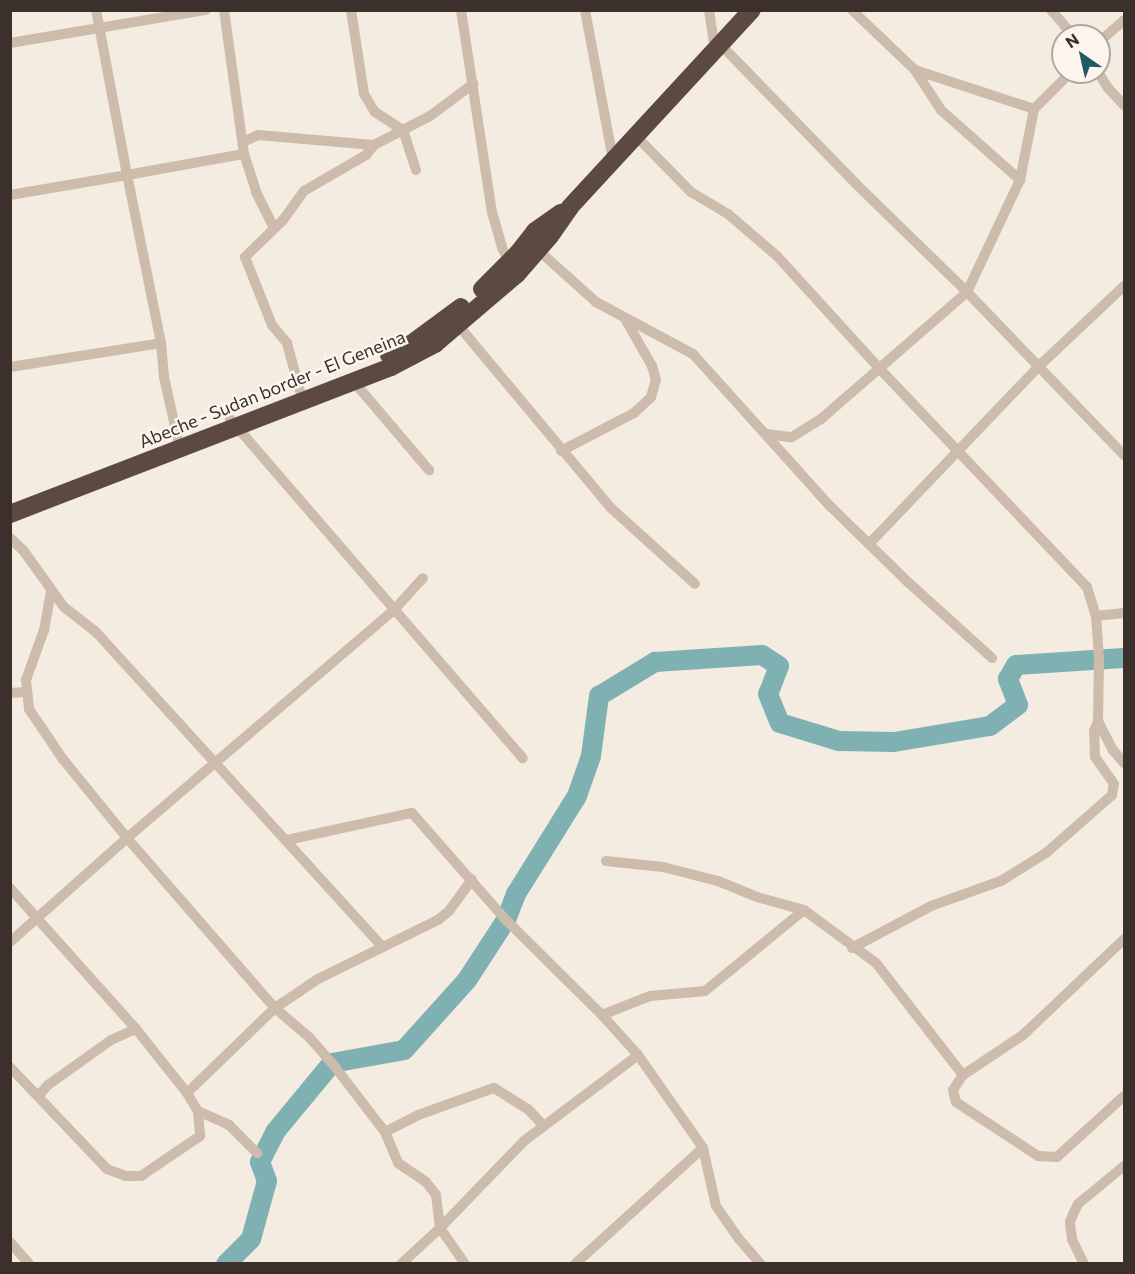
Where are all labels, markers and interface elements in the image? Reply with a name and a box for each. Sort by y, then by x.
north arrow [1051,24,1111,84]
text: N [1061,29,1082,52]
street label: Abeche - Sudan border - El Geneina [136,326,408,452]

